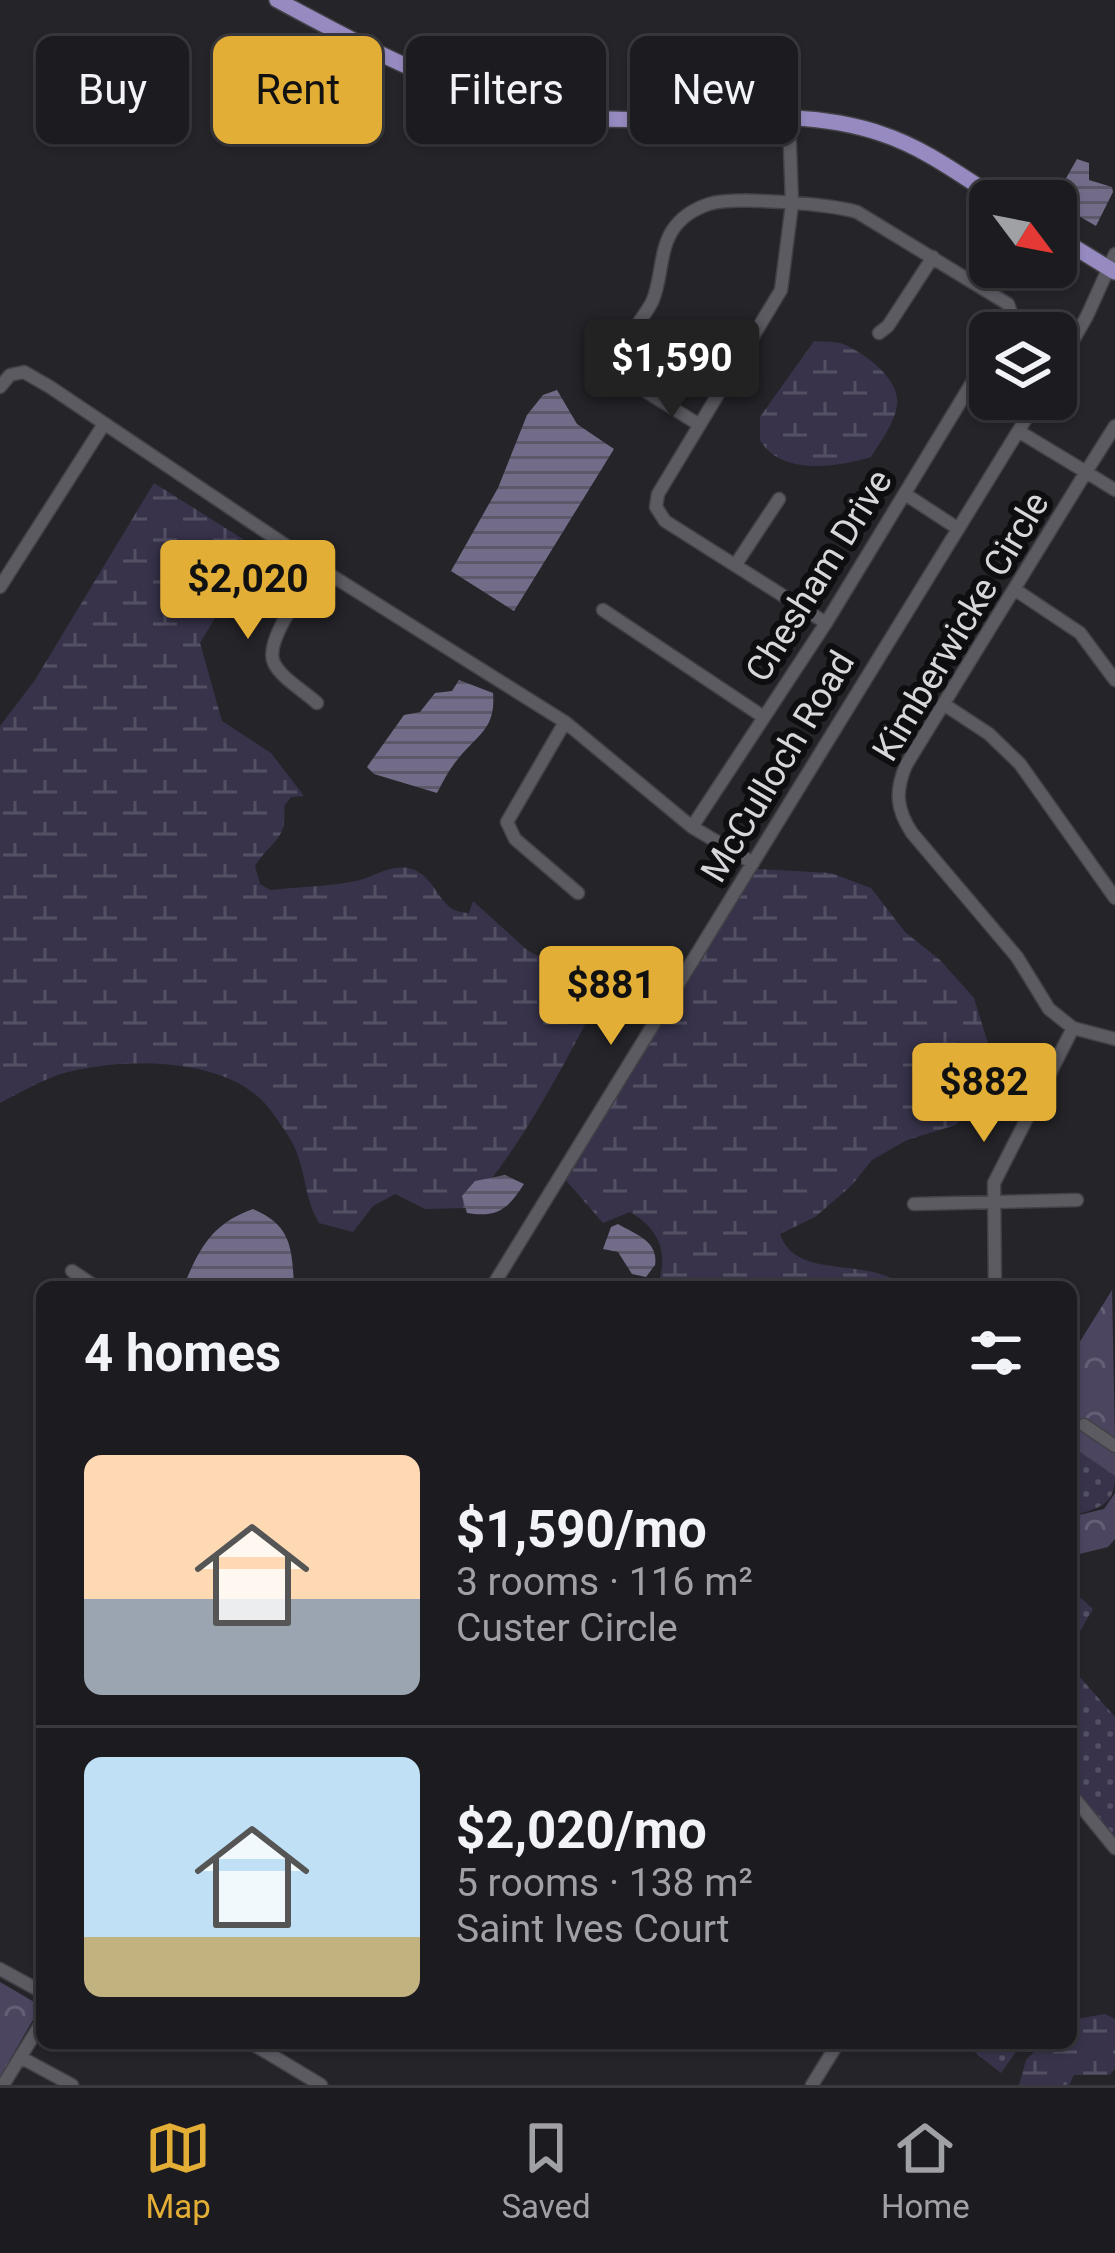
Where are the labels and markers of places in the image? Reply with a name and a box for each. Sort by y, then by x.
pin: $1,590 [574,319,770,421]
pin: $2,020 [150,540,346,642]
pin: $881 [540,946,682,1048]
pin: $882 [913,1043,1055,1145]

